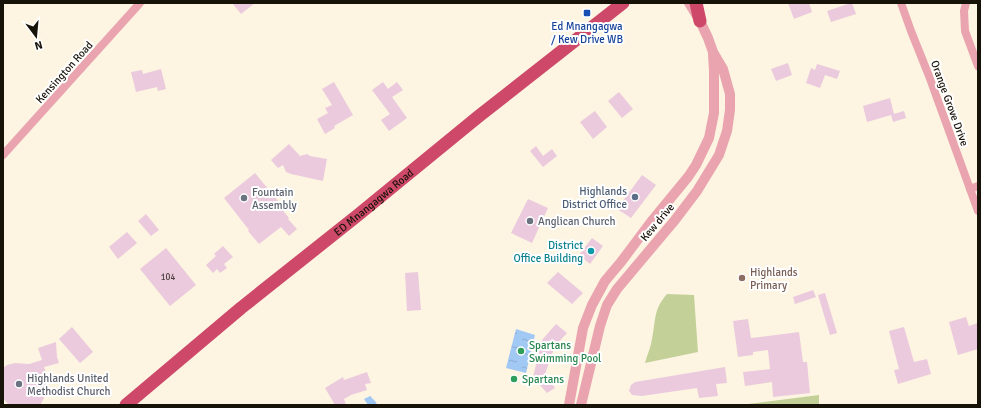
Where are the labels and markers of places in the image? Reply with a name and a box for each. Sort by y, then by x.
marker: Ed Mnangagwa / Kew Drive WB [582,8,592,18]
place label: Ed Mnangagwa / Kew Drive WB [551,20,623,46]
place label: Highlands District Office [562,185,627,211]
place label: Fountain Assembly [252,186,298,212]
marker: Highlands District Office [630,192,640,202]
marker: Fountain Assembly [239,193,249,203]
place label: Anglican Church [538,215,616,228]
marker: Anglican Church [525,216,535,226]
place label: District Office Building [514,239,583,265]
marker: District Office Building [586,246,596,256]
place label: Highlands Primary [750,266,798,292]
marker: Highlands Primary [737,273,747,283]
place label: Spartans Swimming Pool [529,339,601,365]
marker: Spartans Swimming Pool [516,346,526,356]
place label: Highlands United Methodist Church [27,372,110,398]
place label: Spartans [522,373,564,386]
marker: Spartans [509,374,519,384]
marker: Highlands United Methodist Church [14,379,24,389]

